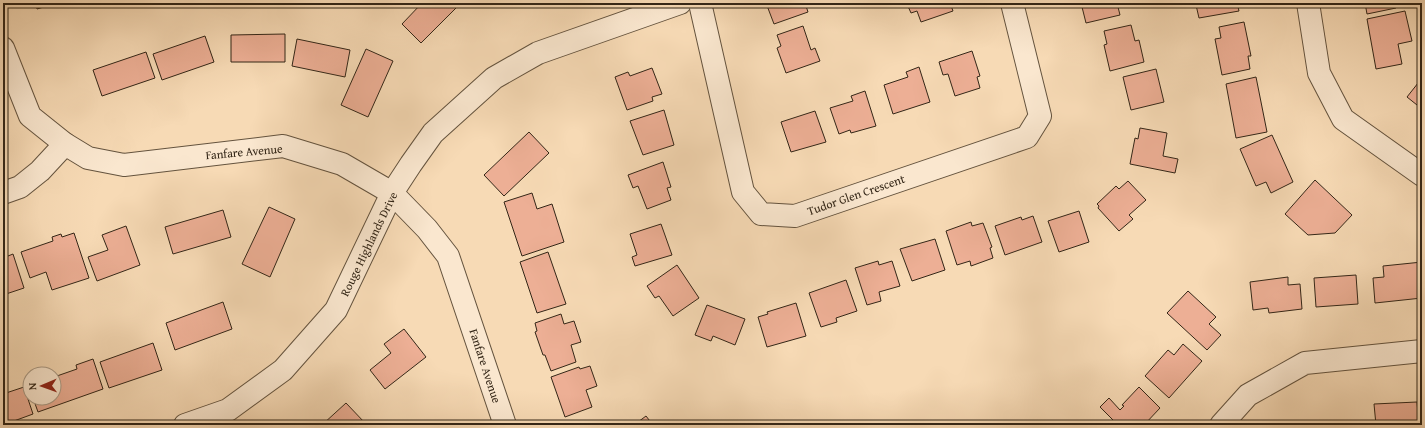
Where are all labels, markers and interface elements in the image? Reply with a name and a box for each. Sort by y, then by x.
street label: Fanfare Avenue [205,140,284,163]
street label: Tudor Glen Crescent [805,170,908,219]
street label: Rouge Highlands Drive [336,188,401,299]
street label: Fanfare Avenue [465,326,506,406]
north arrow [22,366,62,406]
text: N [24,382,40,390]

